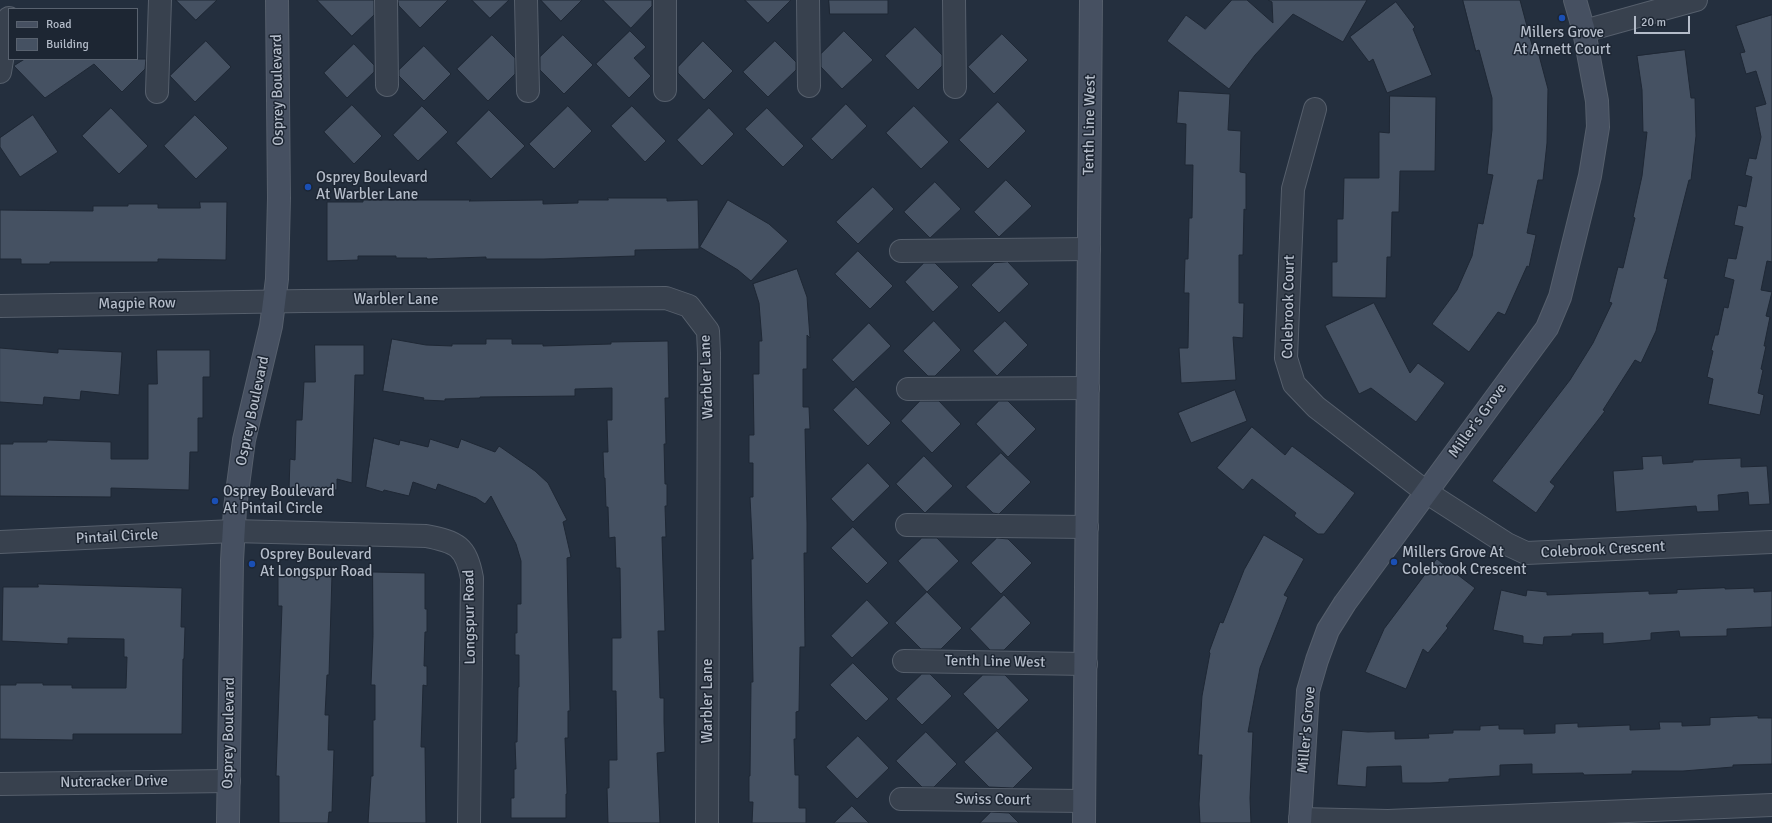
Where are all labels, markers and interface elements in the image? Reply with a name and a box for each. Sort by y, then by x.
legend [8,8,138,60]
scale bar [1636,8,1692,34]
marker: Millers Grove At Arnett Court [1557,13,1567,23]
text: 20 m [1641,15,1666,30]
text: Road [46,17,72,32]
place label: Millers Grove At Arnett Court [1513,24,1611,59]
street label: Osprey Boulevard [268,34,288,146]
text: Building [46,37,89,52]
street label: Tenth Line West [1080,75,1100,175]
place label: Osprey Boulevard At Warbler Lane [316,169,428,204]
marker: Osprey Boulevard At Warbler Lane [303,182,313,192]
street label: Colebrook Court [1279,255,1299,359]
street label: Warbler Lane [354,291,438,309]
street label: Magpie Row [98,294,176,314]
street label: Warbler Lane [697,334,717,420]
street label: Osprey Boulevard [233,355,273,467]
street label: Miller's Grove [1445,380,1511,462]
place label: Osprey Boulevard At Pintail Circle [223,483,335,518]
marker: Osprey Boulevard At Pintail Circle [210,496,220,506]
street label: Pintail Circle [75,526,159,548]
street label: Colebrook Crescent [1540,538,1666,562]
place label: Millers Grove At Colebrook Crescent [1402,544,1526,579]
place label: Osprey Boulevard At Longspur Road [260,546,372,581]
marker: Millers Grove At Colebrook Crescent [1389,557,1399,567]
marker: Osprey Boulevard At Longspur Road [247,559,257,569]
street label: Longspur Road [460,569,480,665]
street label: Tenth Line West [945,652,1045,672]
street label: Warbler Lane [699,659,717,743]
street label: Osprey Boulevard [219,677,239,789]
street label: Miller's Grove [1294,686,1320,774]
street label: Nutcracker Drive [60,772,168,792]
street label: Swiss Court [955,790,1031,810]

